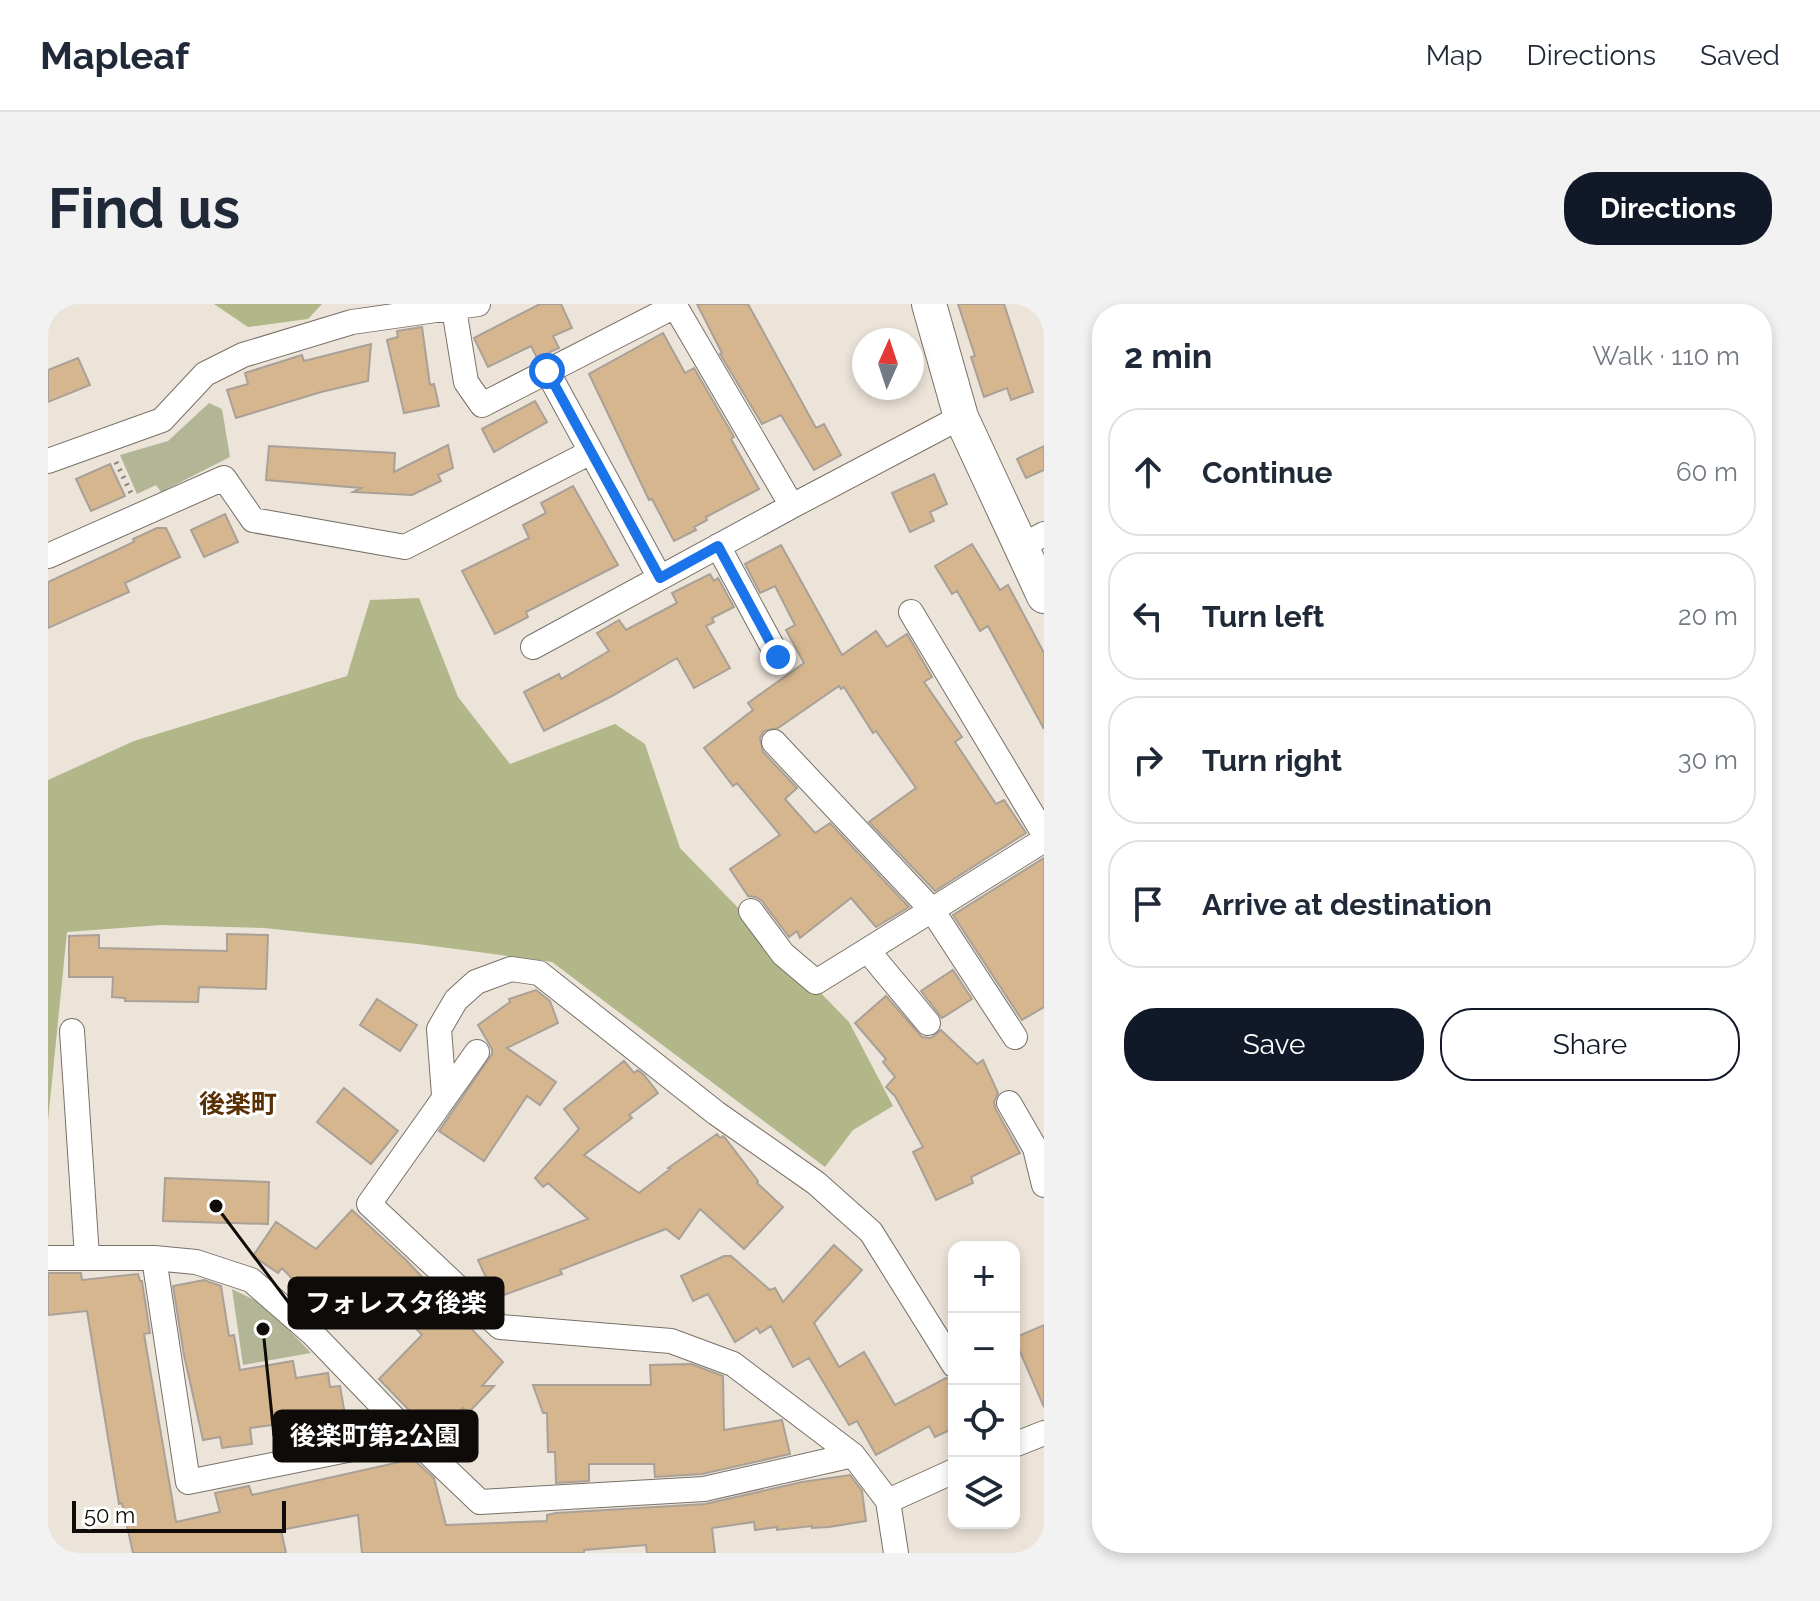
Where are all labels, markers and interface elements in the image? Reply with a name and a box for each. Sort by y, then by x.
text: Mapleaf [40,33,189,78]
text: Map [1426,39,1483,72]
text: Directions [1527,39,1656,72]
text: Saved [1700,39,1780,72]
button: Directions [1564,172,1772,245]
text: Find us [48,175,240,241]
north arrow [852,328,924,400]
text: 2 min [1124,336,1212,376]
text: Walk · 110 m [1592,341,1740,371]
route start [529,353,565,389]
icon: ahead [1126,450,1170,494]
text: Continue [1202,455,1333,490]
text: 60 m [1676,457,1738,487]
icon: left [1126,594,1170,638]
text: Turn left [1202,599,1324,634]
text: 20 m [1678,601,1738,631]
route end [760,639,796,675]
icon: right [1126,738,1170,782]
text: Turn right [1202,743,1342,778]
text: 30 m [1678,745,1738,775]
icon: arrive [1126,882,1170,926]
text: Arrive at destination [1202,887,1492,922]
button: Save [1124,1008,1424,1081]
button: Share [1440,1008,1740,1081]
district label: 後楽町 [199,1089,277,1119]
map controls [948,1241,1020,1529]
button: + [948,1241,1020,1313]
callout: フォレスタ後楽 [289,1278,503,1328]
text: フォレスタ後楽 [305,1288,487,1318]
button: − [948,1313,1020,1385]
button: locate [948,1385,1020,1457]
callout: 後楽町第2公園 [274,1411,477,1461]
text: 後楽町第2公園 [290,1421,460,1451]
button: layers [948,1457,1020,1529]
scale bar [72,1497,286,1533]
text: 50 m [84,1502,135,1528]

